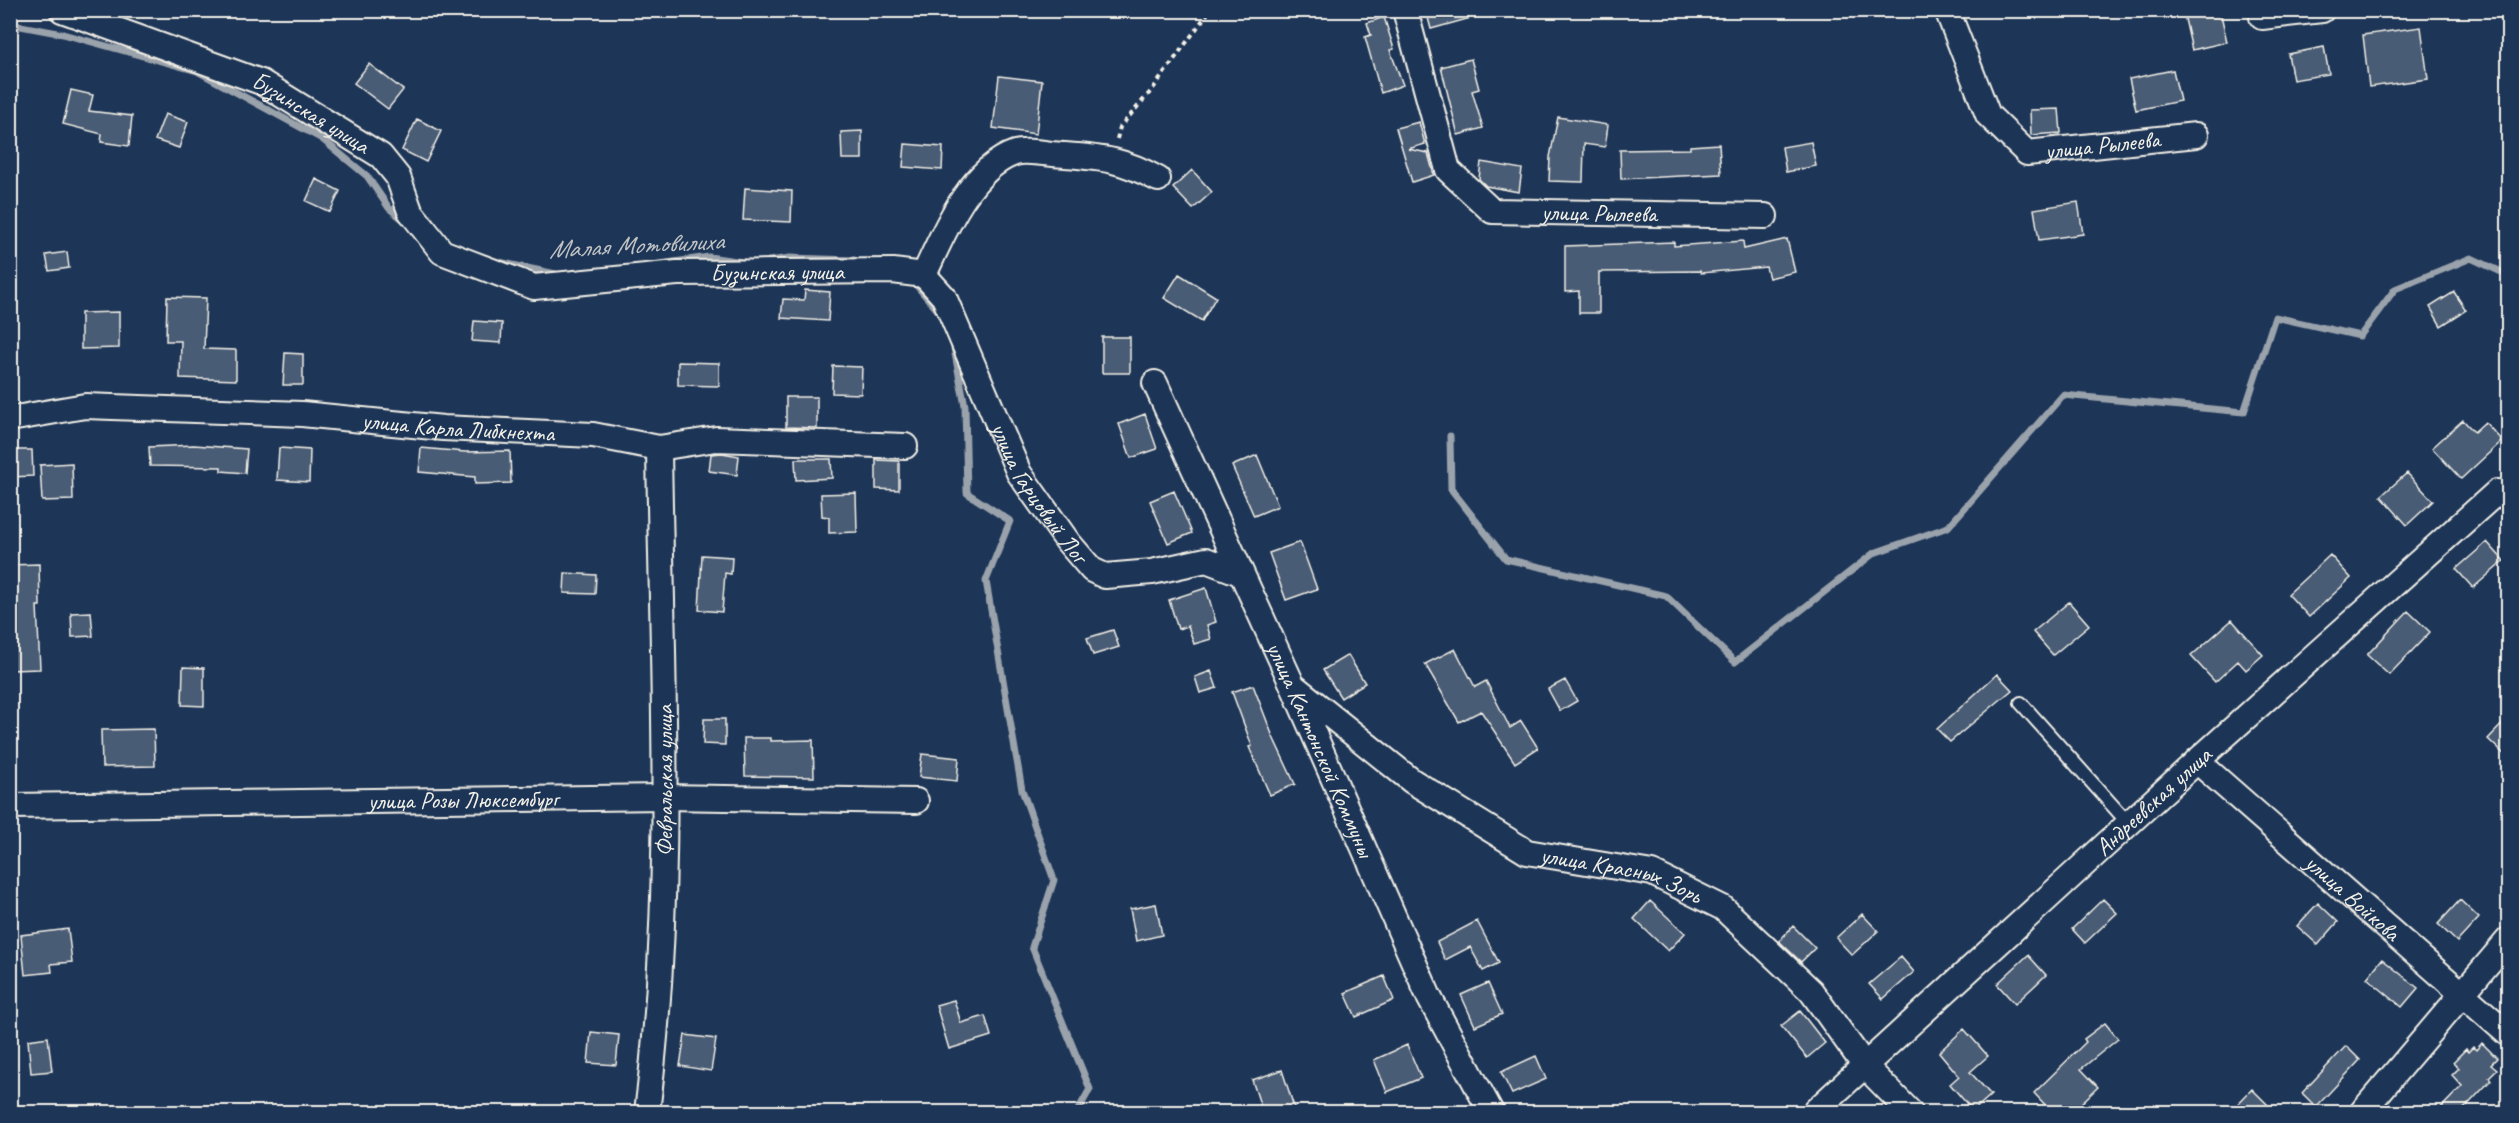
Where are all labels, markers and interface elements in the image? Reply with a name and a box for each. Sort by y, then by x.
street label: Бузинская улица [248,65,377,161]
street label: улица Рылеева [2041,124,2164,166]
street label: улица Рылеева [1539,197,1659,229]
water label: Малая Мотовилиха [548,224,727,266]
street label: Бузинская улица [710,256,846,289]
street label: улица Карла Либкнехта [359,405,556,448]
street label: улица Гарцовый Лог [983,416,1096,572]
street label: улица Кантонской Коммуны [1259,635,1382,864]
street label: Февральская улица [649,703,680,857]
street label: Андреевская улица [2088,739,2219,862]
street label: улица Розы Люксембург [366,783,562,816]
street label: улица Красных Зорь [1536,839,1708,911]
street label: улица Войкова [2297,846,2407,948]

